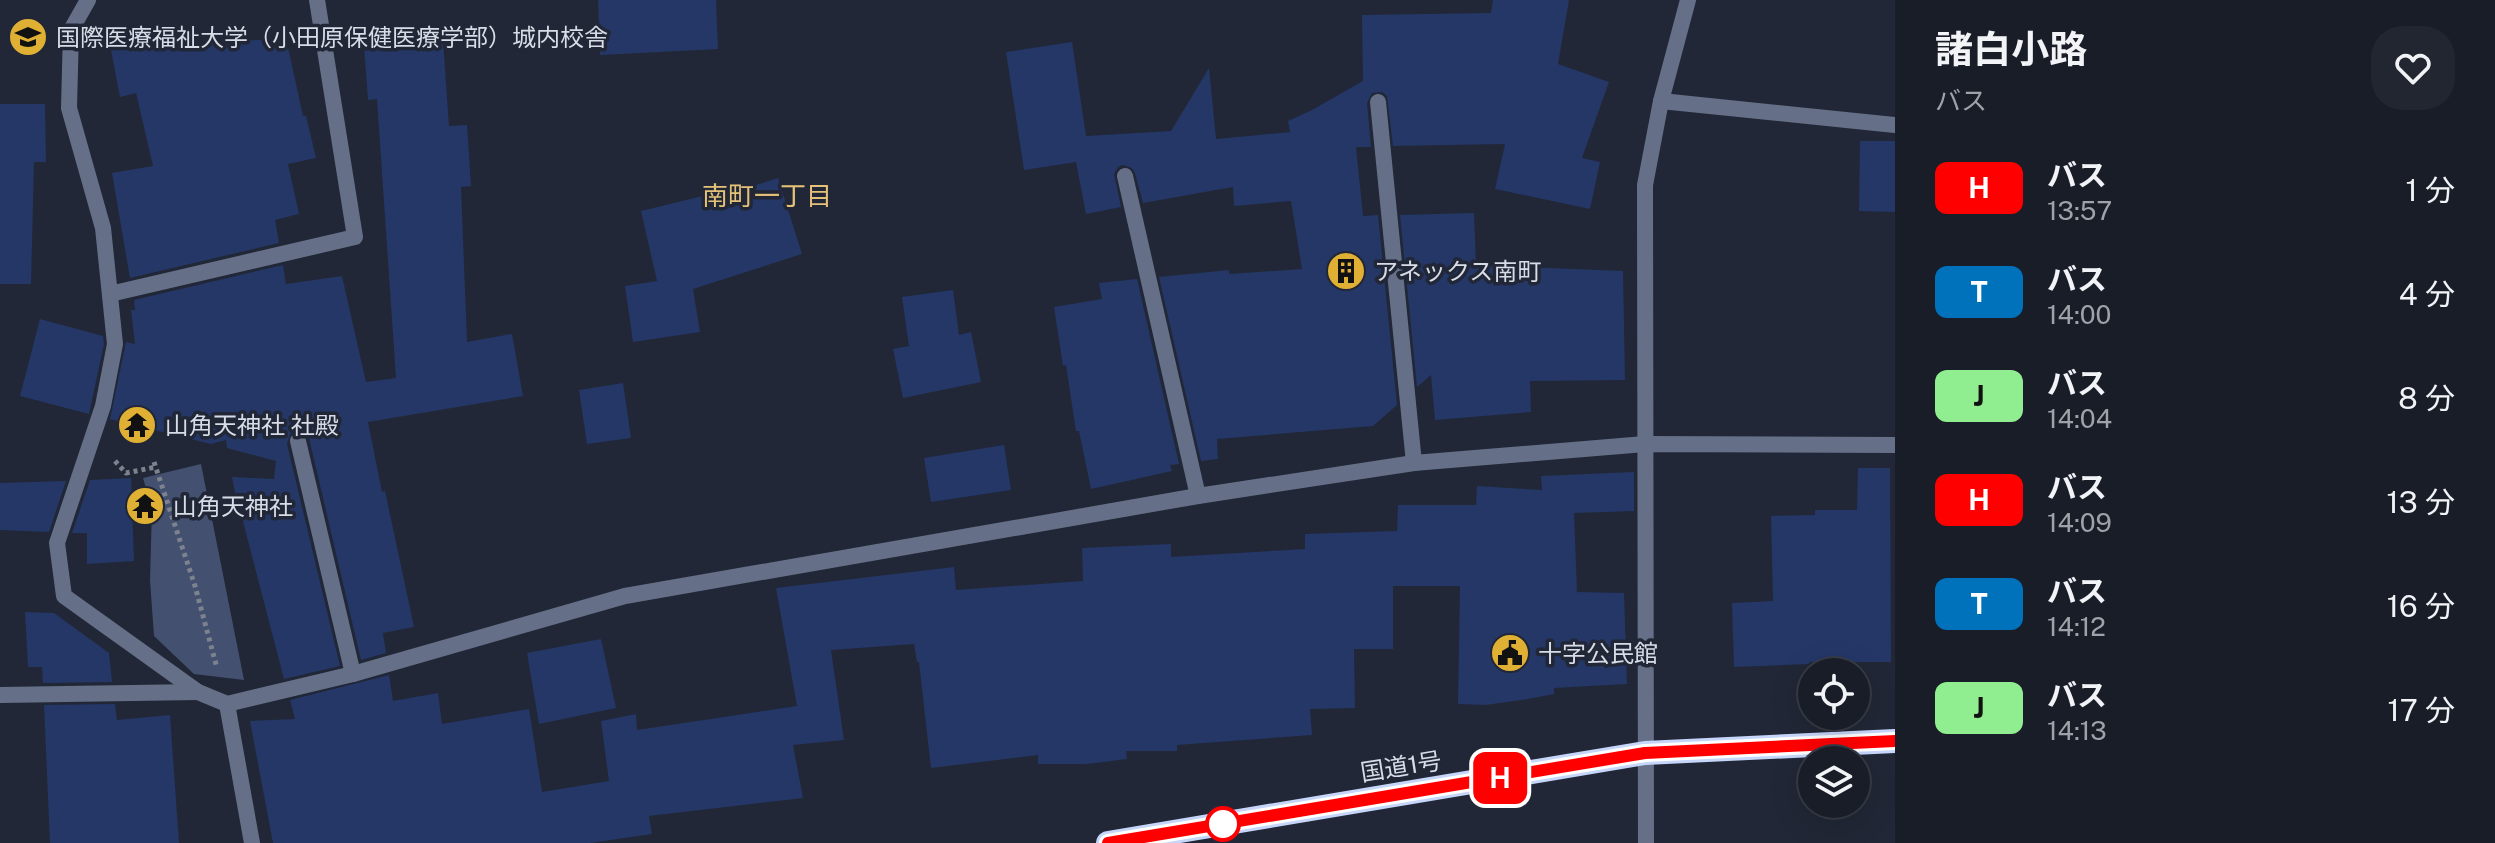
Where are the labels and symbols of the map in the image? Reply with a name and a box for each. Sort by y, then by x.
school or university icon: 国際医療福祉大学（小田原保健医療学部）城内校舎 [7,16,49,58]
place label: 国際医療福祉大学（小田原保健医療学部）城内校舎 [56,23,608,51]
district label: 南町一丁目 [702,180,832,211]
building icon: アネックス南町 [1325,250,1367,292]
place label: アネックス南町 [1374,257,1541,285]
temple icon: 山角天神社 社殿 [116,404,158,446]
place label: 山角天神社 社殿 [165,411,339,439]
temple icon: 山角天神社 [124,485,166,527]
place label: 山角天神社 [173,492,293,520]
public building icon: 十字公民館 [1489,632,1531,674]
place label: 十字公民館 [1538,639,1658,667]
street label: 国道1号 [1358,746,1444,786]
line badge: H [1474,752,1526,804]
unlabelled marker [1206,807,1240,841]

